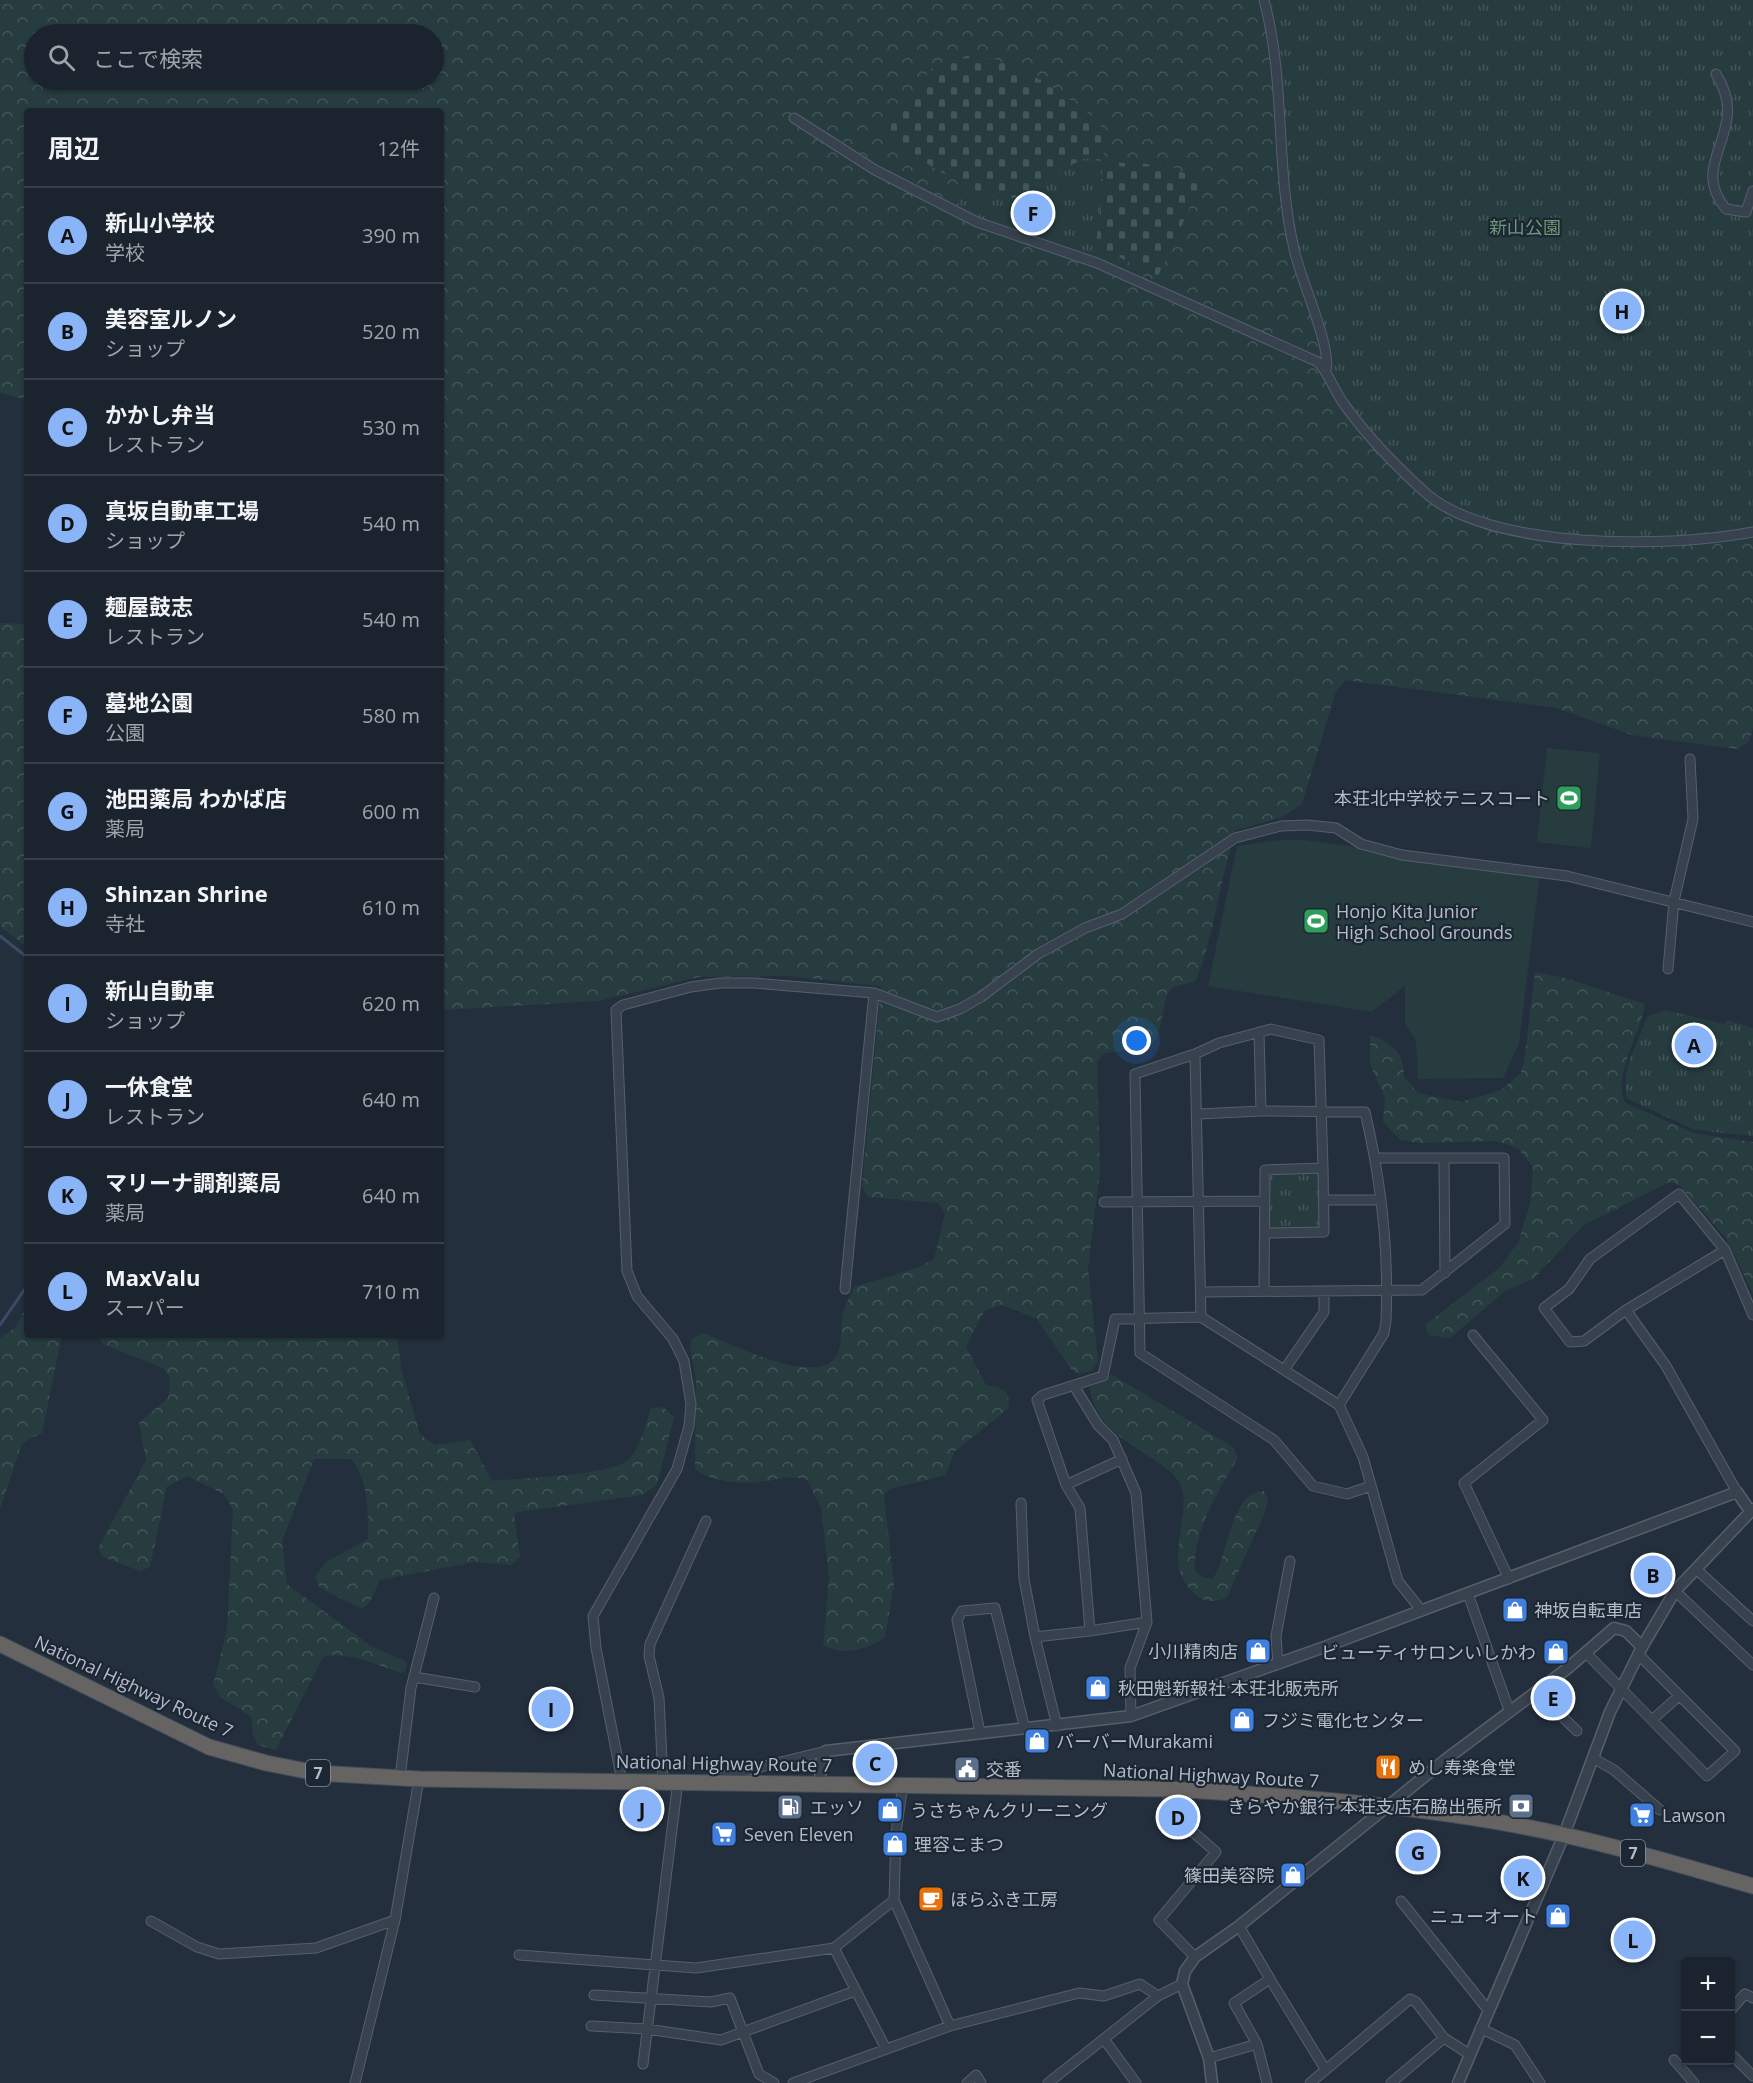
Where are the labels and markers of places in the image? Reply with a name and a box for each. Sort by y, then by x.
pin: F [1014,190,1052,236]
pin: H [1602,288,1642,334]
sports icon: 本荘北中学校テニスコート [1554,783,1584,813]
place label: 本荘北中学校テニスコート [1334,786,1550,810]
place label: Honjo Kita Junior High School Grounds [1336,899,1513,944]
sports icon: Honjo Kita Junior High School Grounds [1301,906,1331,936]
pin: A [1674,1022,1714,1068]
pin: B [1634,1552,1672,1598]
shop icon: 神坂自転車店 [1500,1595,1530,1625]
place label: 神坂自転車店 [1534,1598,1642,1622]
shop icon: 小川精肉店 [1243,1636,1273,1666]
shop icon: ビューティサロンいしかわ [1541,1637,1571,1667]
place label: 小川精肉店 [1148,1639,1238,1663]
place label: ビューティサロンいしかわ [1321,1640,1536,1664]
shop icon: 秋田魁新報社 本荘北販売所 [1083,1673,1113,1703]
place label: 秋田魁新報社 本荘北販売所 [1118,1676,1339,1700]
pin: E [1534,1676,1572,1720]
pin: I [532,1686,570,1732]
shop icon: フジミ電化センター [1227,1705,1257,1735]
place label: フジミ電化センター [1262,1708,1424,1732]
shop icon: バーバーMurakami [1022,1726,1052,1756]
place label: バーバーMurakami [1056,1729,1213,1753]
pin: C [856,1740,894,1786]
restaurant icon: めし寿楽食堂 [1373,1752,1403,1782]
public building icon: 交番 [952,1754,982,1784]
place label: めし寿楽食堂 [1408,1755,1516,1779]
place label: 交番 [986,1757,1022,1781]
pin: J [622,1786,662,1832]
bank icon: きらやか銀行 本荘支店石脇出張所 [1506,1791,1536,1821]
fuel station icon: エッソ [775,1792,805,1822]
pin: D [1158,1794,1198,1840]
place label: きらやか銀行 本荘支店石脇出張所 [1227,1794,1502,1818]
place label: エッソ [810,1795,864,1819]
shop icon: うさちゃんクリーニング [875,1795,905,1825]
place label: うさちゃんクリーニング [910,1798,1108,1822]
supermarket icon: Lawson [1627,1800,1657,1830]
place label: Lawson [1662,1803,1726,1827]
supermarket icon: Seven Eleven [709,1819,739,1849]
place label: Seven Eleven [744,1822,854,1846]
shop icon: 理容こまつ [880,1829,910,1859]
pin: G [1398,1830,1438,1874]
place label: 理容こまつ [914,1832,1004,1856]
pin: K [1504,1856,1543,1900]
shop icon: 篠田美容院 [1278,1860,1308,1890]
place label: 篠田美容院 [1184,1863,1274,1887]
cafe icon: ほらふき工房 [916,1884,946,1914]
place label: ほらふき工房 [950,1887,1058,1911]
shop icon: ニューオート [1543,1901,1573,1931]
place label: ニューオート [1430,1904,1538,1928]
pin: L [1614,1918,1652,1962]

